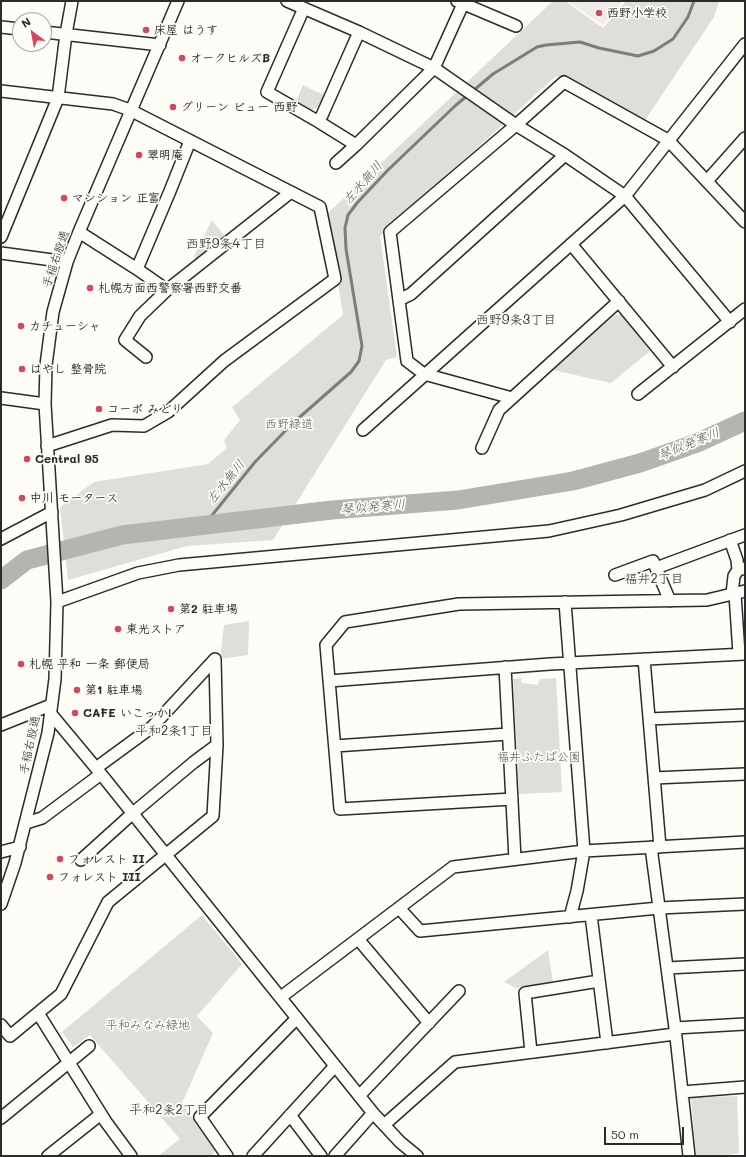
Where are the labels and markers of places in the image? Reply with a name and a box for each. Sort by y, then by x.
place label: 西野小学校 [607,6,667,20]
marker: 西野小学校 [594,8,604,18]
place label: 床屋 はうす [154,23,218,37]
marker: 床屋 はうす [141,25,151,35]
place label: オークヒルズB [190,51,270,65]
marker: オークヒルズB [177,53,187,63]
place label: グリーン ビュー 西野 [181,100,297,114]
marker: グリーン ビュー 西野 [168,102,178,112]
place label: 翠明庵 [147,148,183,162]
marker: 翠明庵 [134,150,144,160]
place label: マンション 正富 [72,191,160,205]
marker: マンション 正富 [59,193,69,203]
place label: 札幌方面西警察署西野交番 [98,281,242,295]
marker: 札幌方面西警察署西野交番 [85,283,95,293]
place label: カチューシャ [29,319,101,333]
marker: カチューシャ [16,321,26,331]
place label: はやし 整骨院 [30,362,106,376]
marker: はやし 整骨院 [17,364,27,374]
place label: コーポ みどり [107,402,183,416]
marker: コーポ みどり [94,404,104,414]
place label: Central 95 [35,452,99,466]
marker: Central 95 [22,454,32,464]
place label: 中川 モータース [30,491,118,505]
marker: 中川 モータース [17,493,27,503]
place label: 第2 駐車場 [179,602,238,616]
marker: 第2 駐車場 [166,604,176,614]
place label: 東光ストア [126,622,186,636]
marker: 東光ストア [113,624,123,634]
place label: 札幌 平和 一条 郵便局 [29,657,150,671]
marker: 札幌 平和 一条 郵便局 [16,659,26,669]
place label: 第1 駐車場 [85,683,143,697]
marker: 第1 駐車場 [72,685,82,695]
place label: CAFE いこっか! [83,706,171,720]
marker: CAFE いこっか! [70,708,80,718]
place label: フォレスト II [68,852,145,866]
marker: フォレスト II [55,854,65,864]
place label: フォレスト III [58,870,141,884]
marker: フォレスト III [45,872,55,882]

